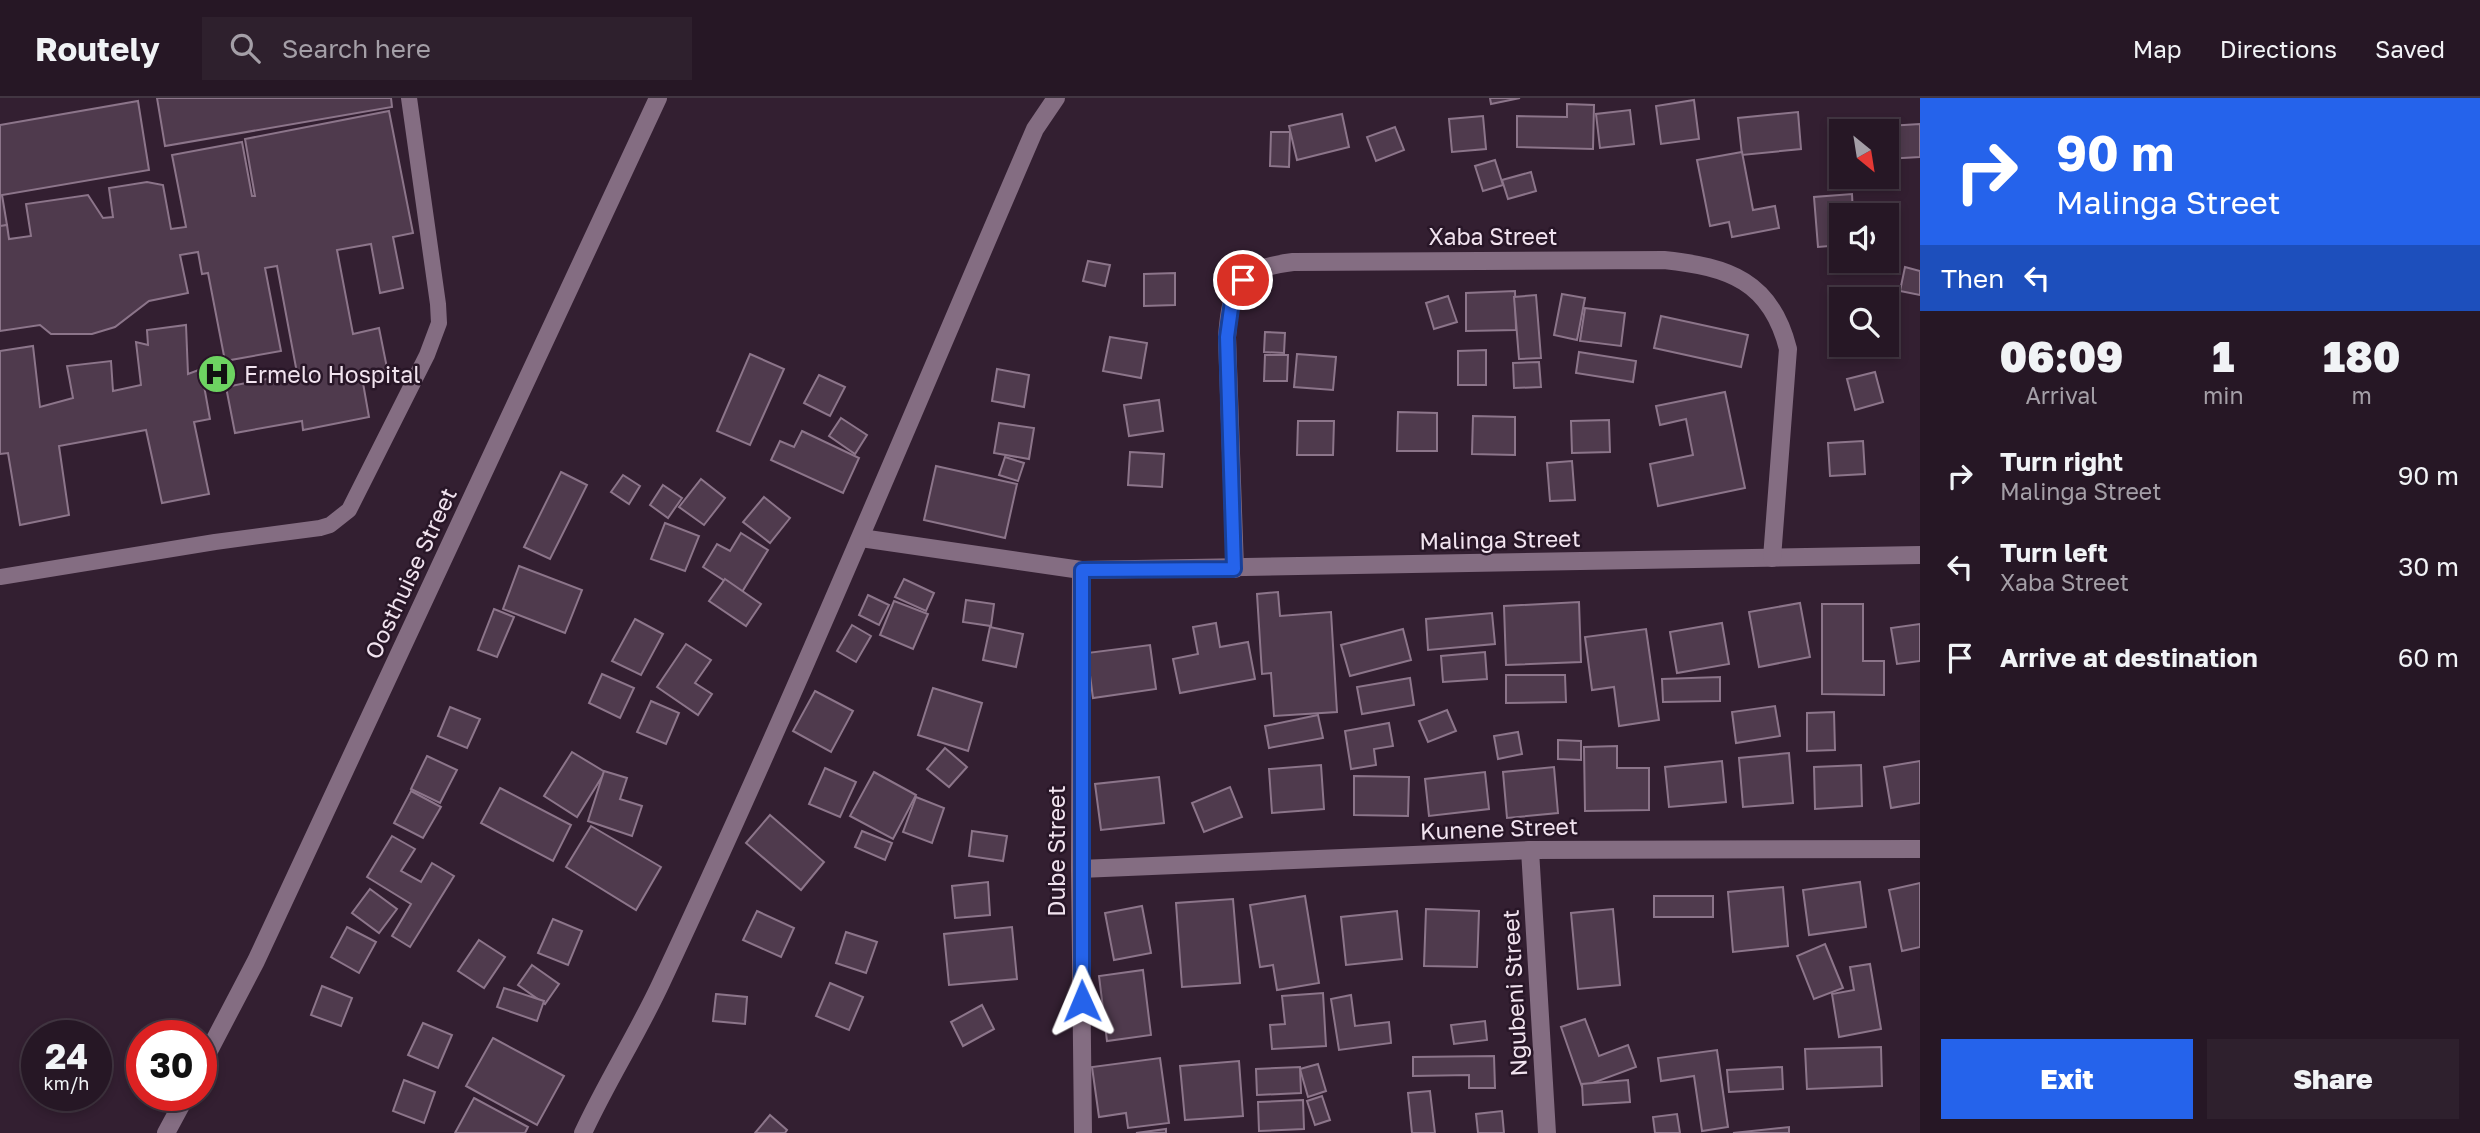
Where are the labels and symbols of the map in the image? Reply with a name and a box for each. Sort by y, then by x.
north arrow [1829,119,1899,189]
street label: Xaba Street [1429,222,1557,250]
pin [1213,250,1273,310]
hospital icon: Ermelo Hospital [196,353,238,395]
place label: Ermelo Hospital [244,360,421,388]
street label: Oosthuise Street [358,483,462,663]
street label: Malinga Street [1419,524,1581,554]
street label: Dube Street [1042,785,1070,917]
street label: Kunene Street [1419,811,1579,845]
street label: Ngubeni Street [1496,909,1532,1077]
position arrow [1045,964,1119,1038]
speed limit sign: 30 [126,1020,217,1111]

